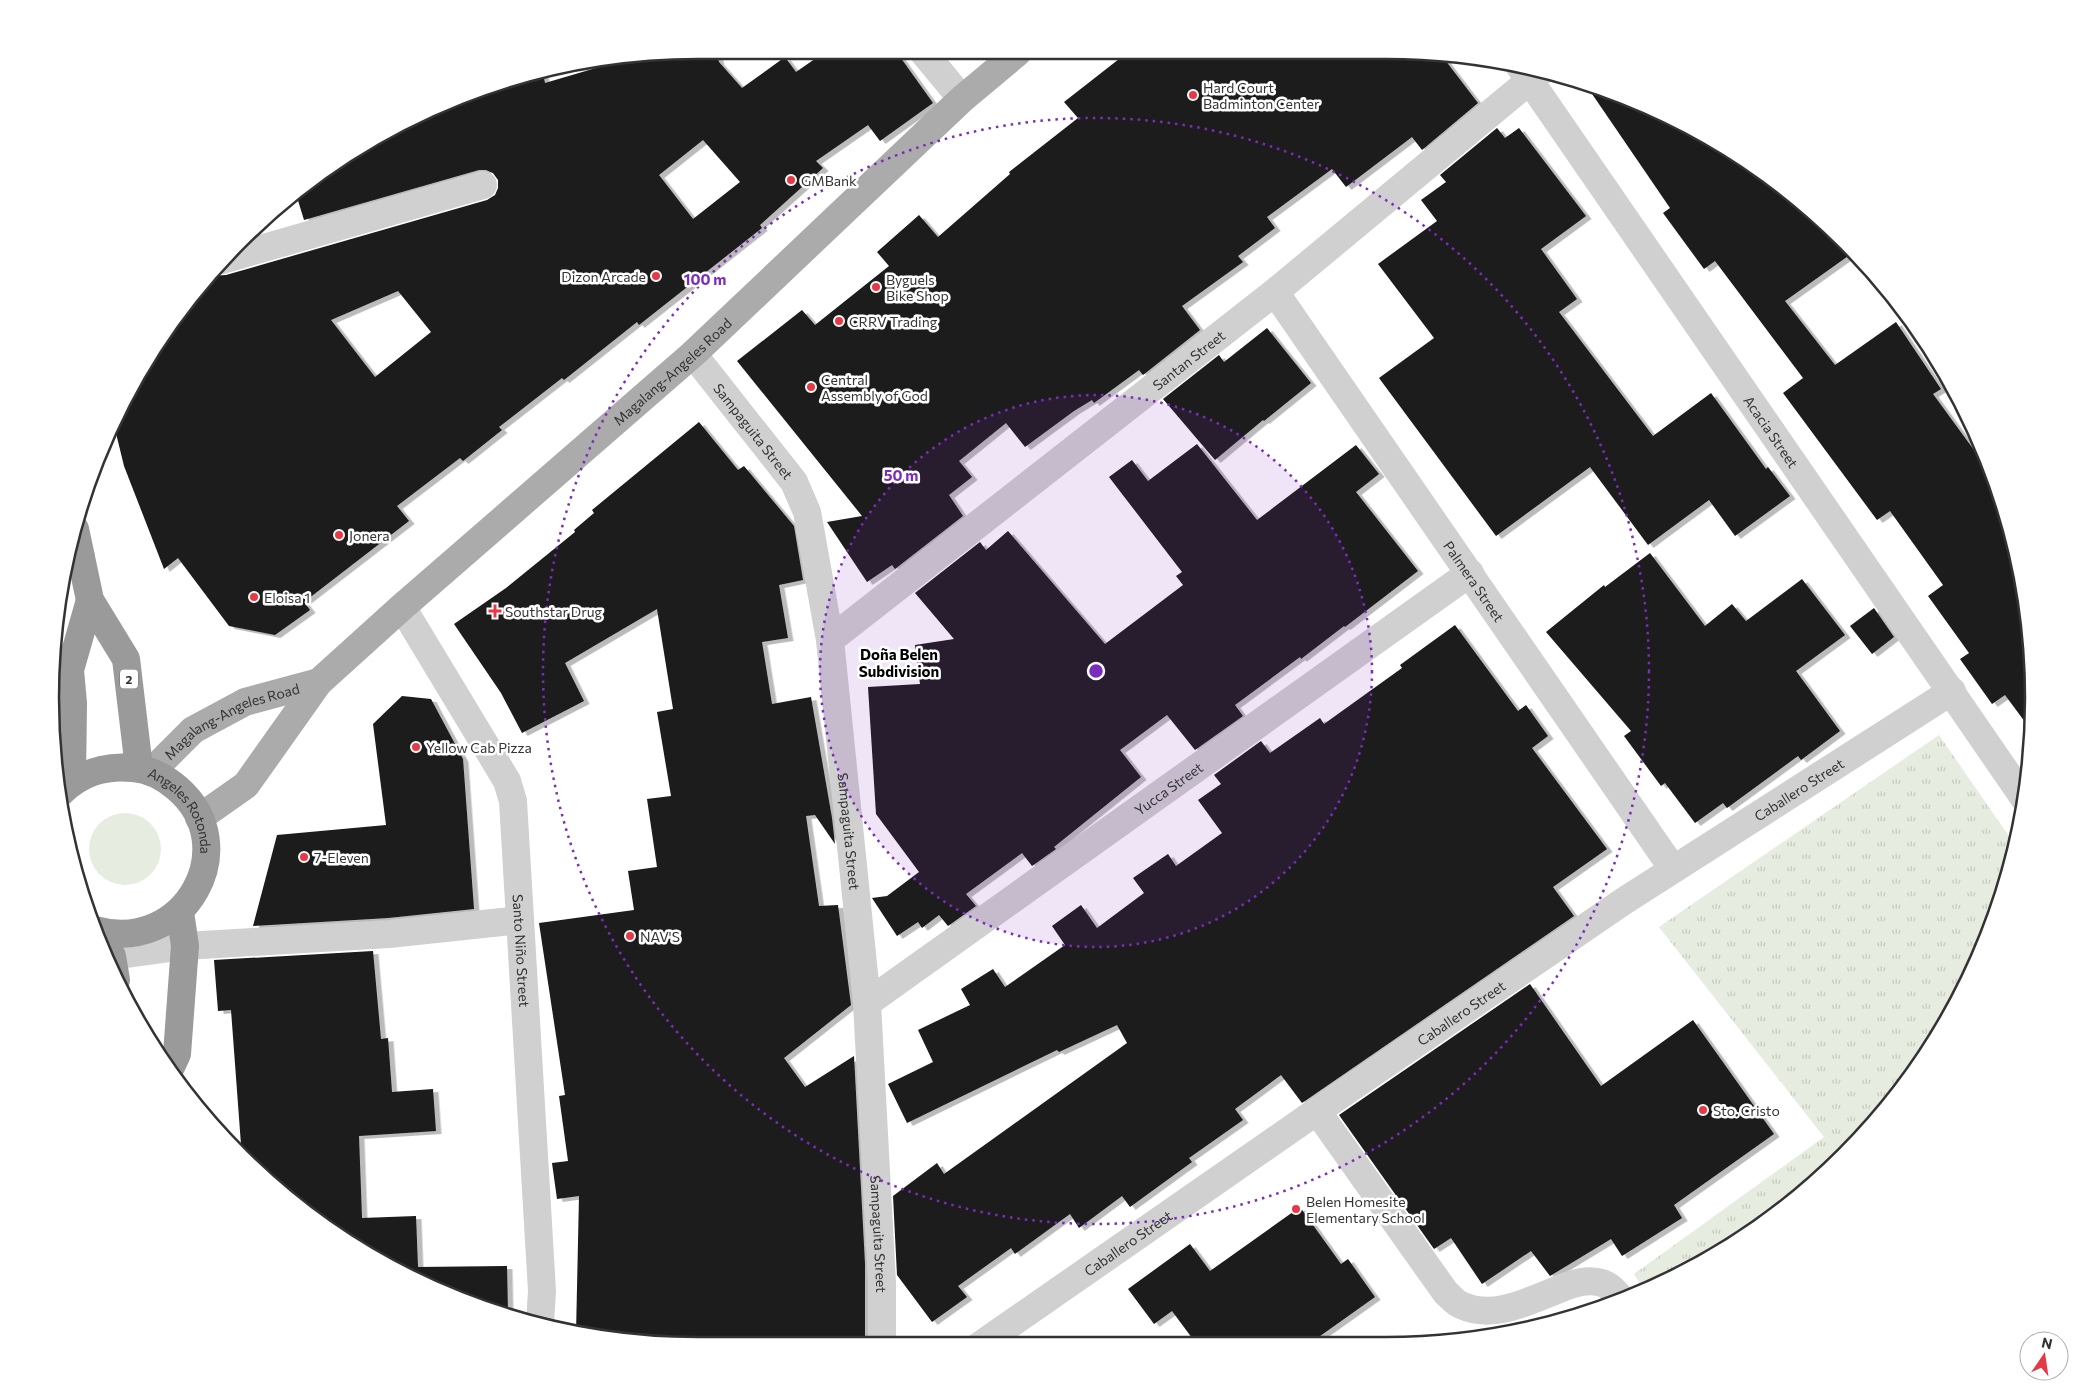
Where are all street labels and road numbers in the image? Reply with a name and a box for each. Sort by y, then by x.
street label: Magalang-Angeles Road [609,314,735,428]
street label: Santan Street [1149,326,1228,393]
street label: Sampaguita Street [711,379,797,483]
street label: Acacia Street [1741,392,1802,471]
street label: Palmera Street [1441,537,1508,625]
road number: 2 [120,670,138,689]
street label: Magalang-Angeles Road [160,679,301,763]
street label: Caballero Street [1751,754,1847,824]
street label: Yucca Street [1131,758,1206,818]
street label: Angeles Rotonda [146,763,215,854]
street label: Sampaguita Street [835,772,864,891]
street label: Santo Niño Street [510,894,534,1008]
street label: Caballero Street [1414,976,1508,1049]
street label: Sampaguita Street [868,1175,891,1293]
street label: Caballero Street [1080,1206,1175,1279]

